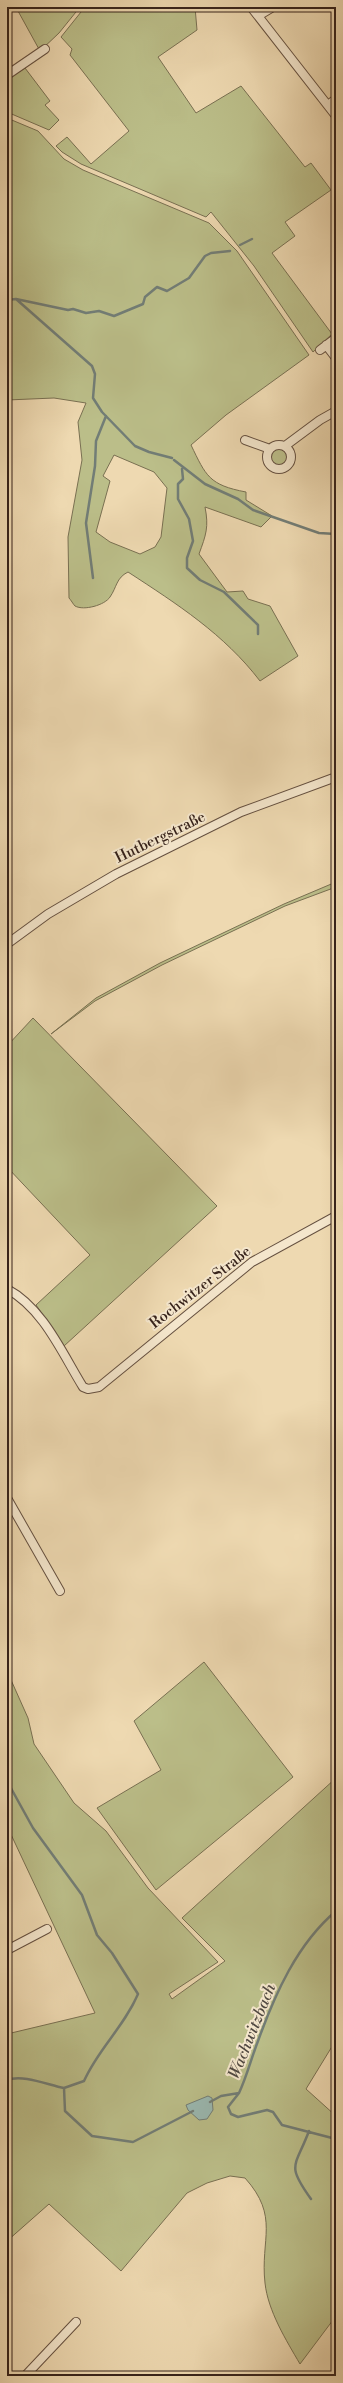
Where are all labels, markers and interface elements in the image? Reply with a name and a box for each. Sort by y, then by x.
street label: Hutbergstraße [112,807,209,868]
street label: Rochwitzer Straße [146,1242,255,1333]
water label: Wachwitzbach [224,1981,280,2082]

